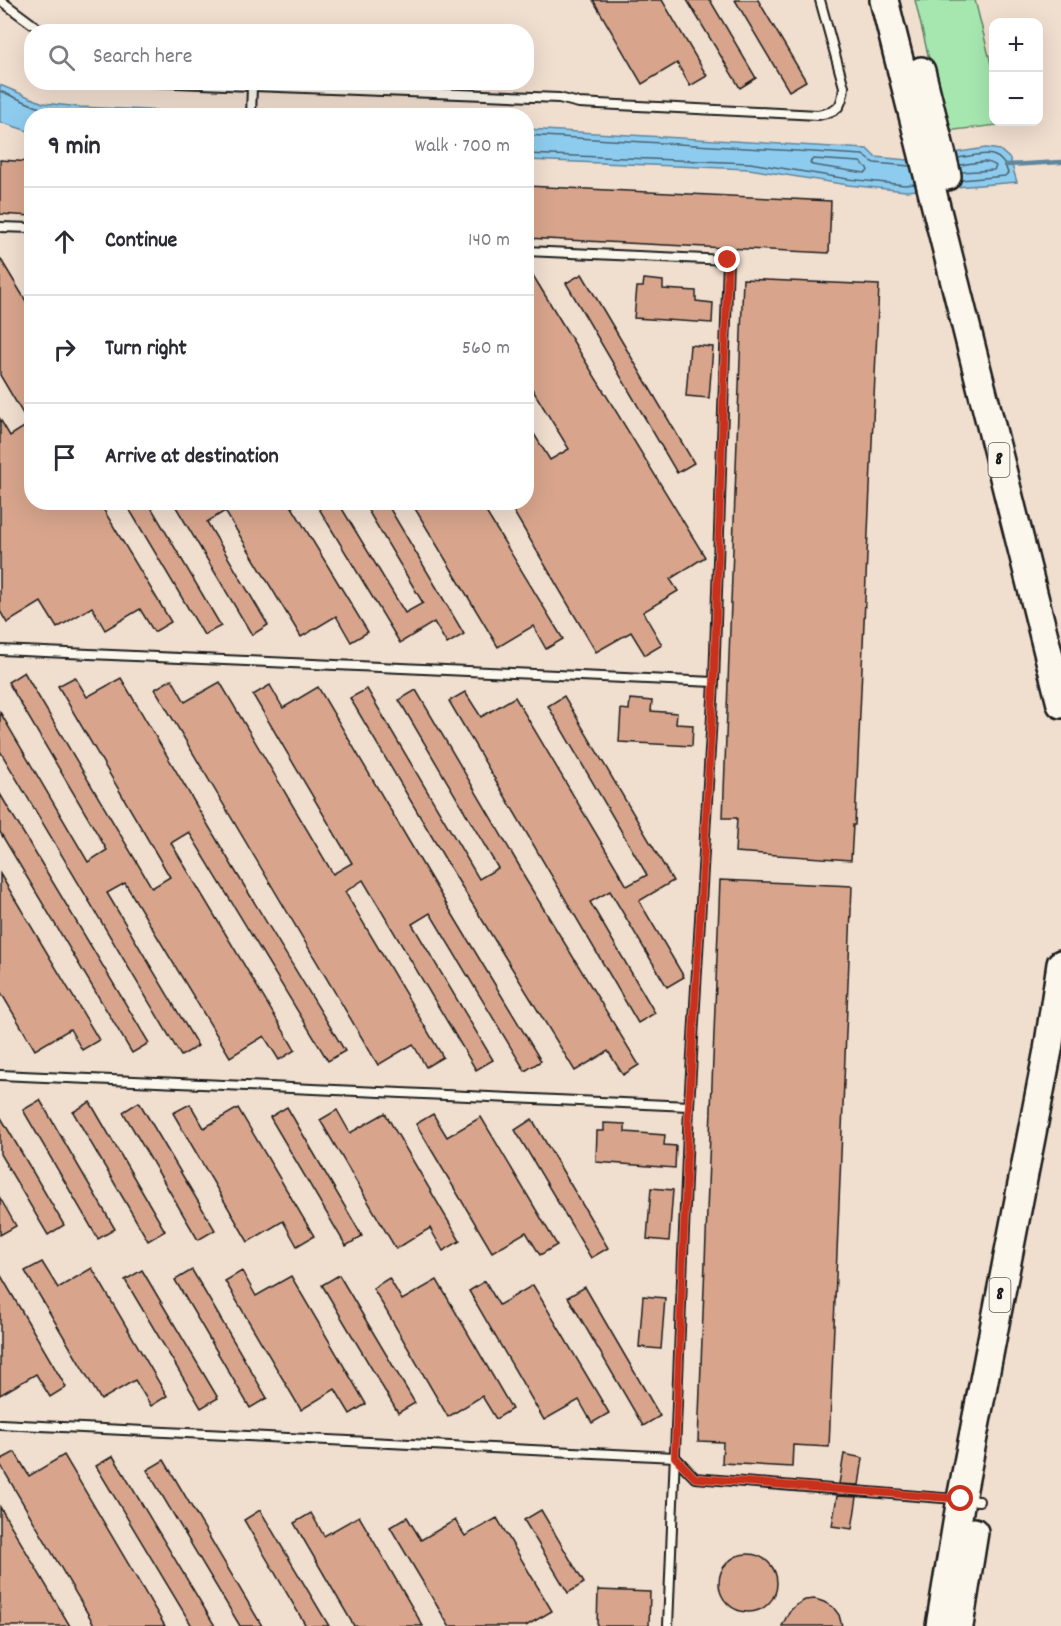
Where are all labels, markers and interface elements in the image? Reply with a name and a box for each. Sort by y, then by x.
map controls [989,18,1043,126]
button: + [989,18,1043,72]
search box [24,24,534,90]
icon: search [45,41,78,74]
text: Search here [93,42,192,73]
button: − [989,72,1043,126]
text: 9 min [48,129,101,166]
text: Walk · 700 m [415,133,510,161]
icon: ahead [48,225,81,258]
text: Continue [105,226,177,257]
text: 140 m [468,227,510,255]
route end [714,246,740,272]
icon: right [48,333,81,366]
text: Turn right [105,334,187,365]
text: 560 m [462,335,510,363]
icon: arrive [48,441,81,474]
text: Arrive at destination [105,442,279,473]
road number: 8 [988,443,1010,477]
road number: 8 [990,1278,1010,1312]
route start [947,1485,973,1511]

